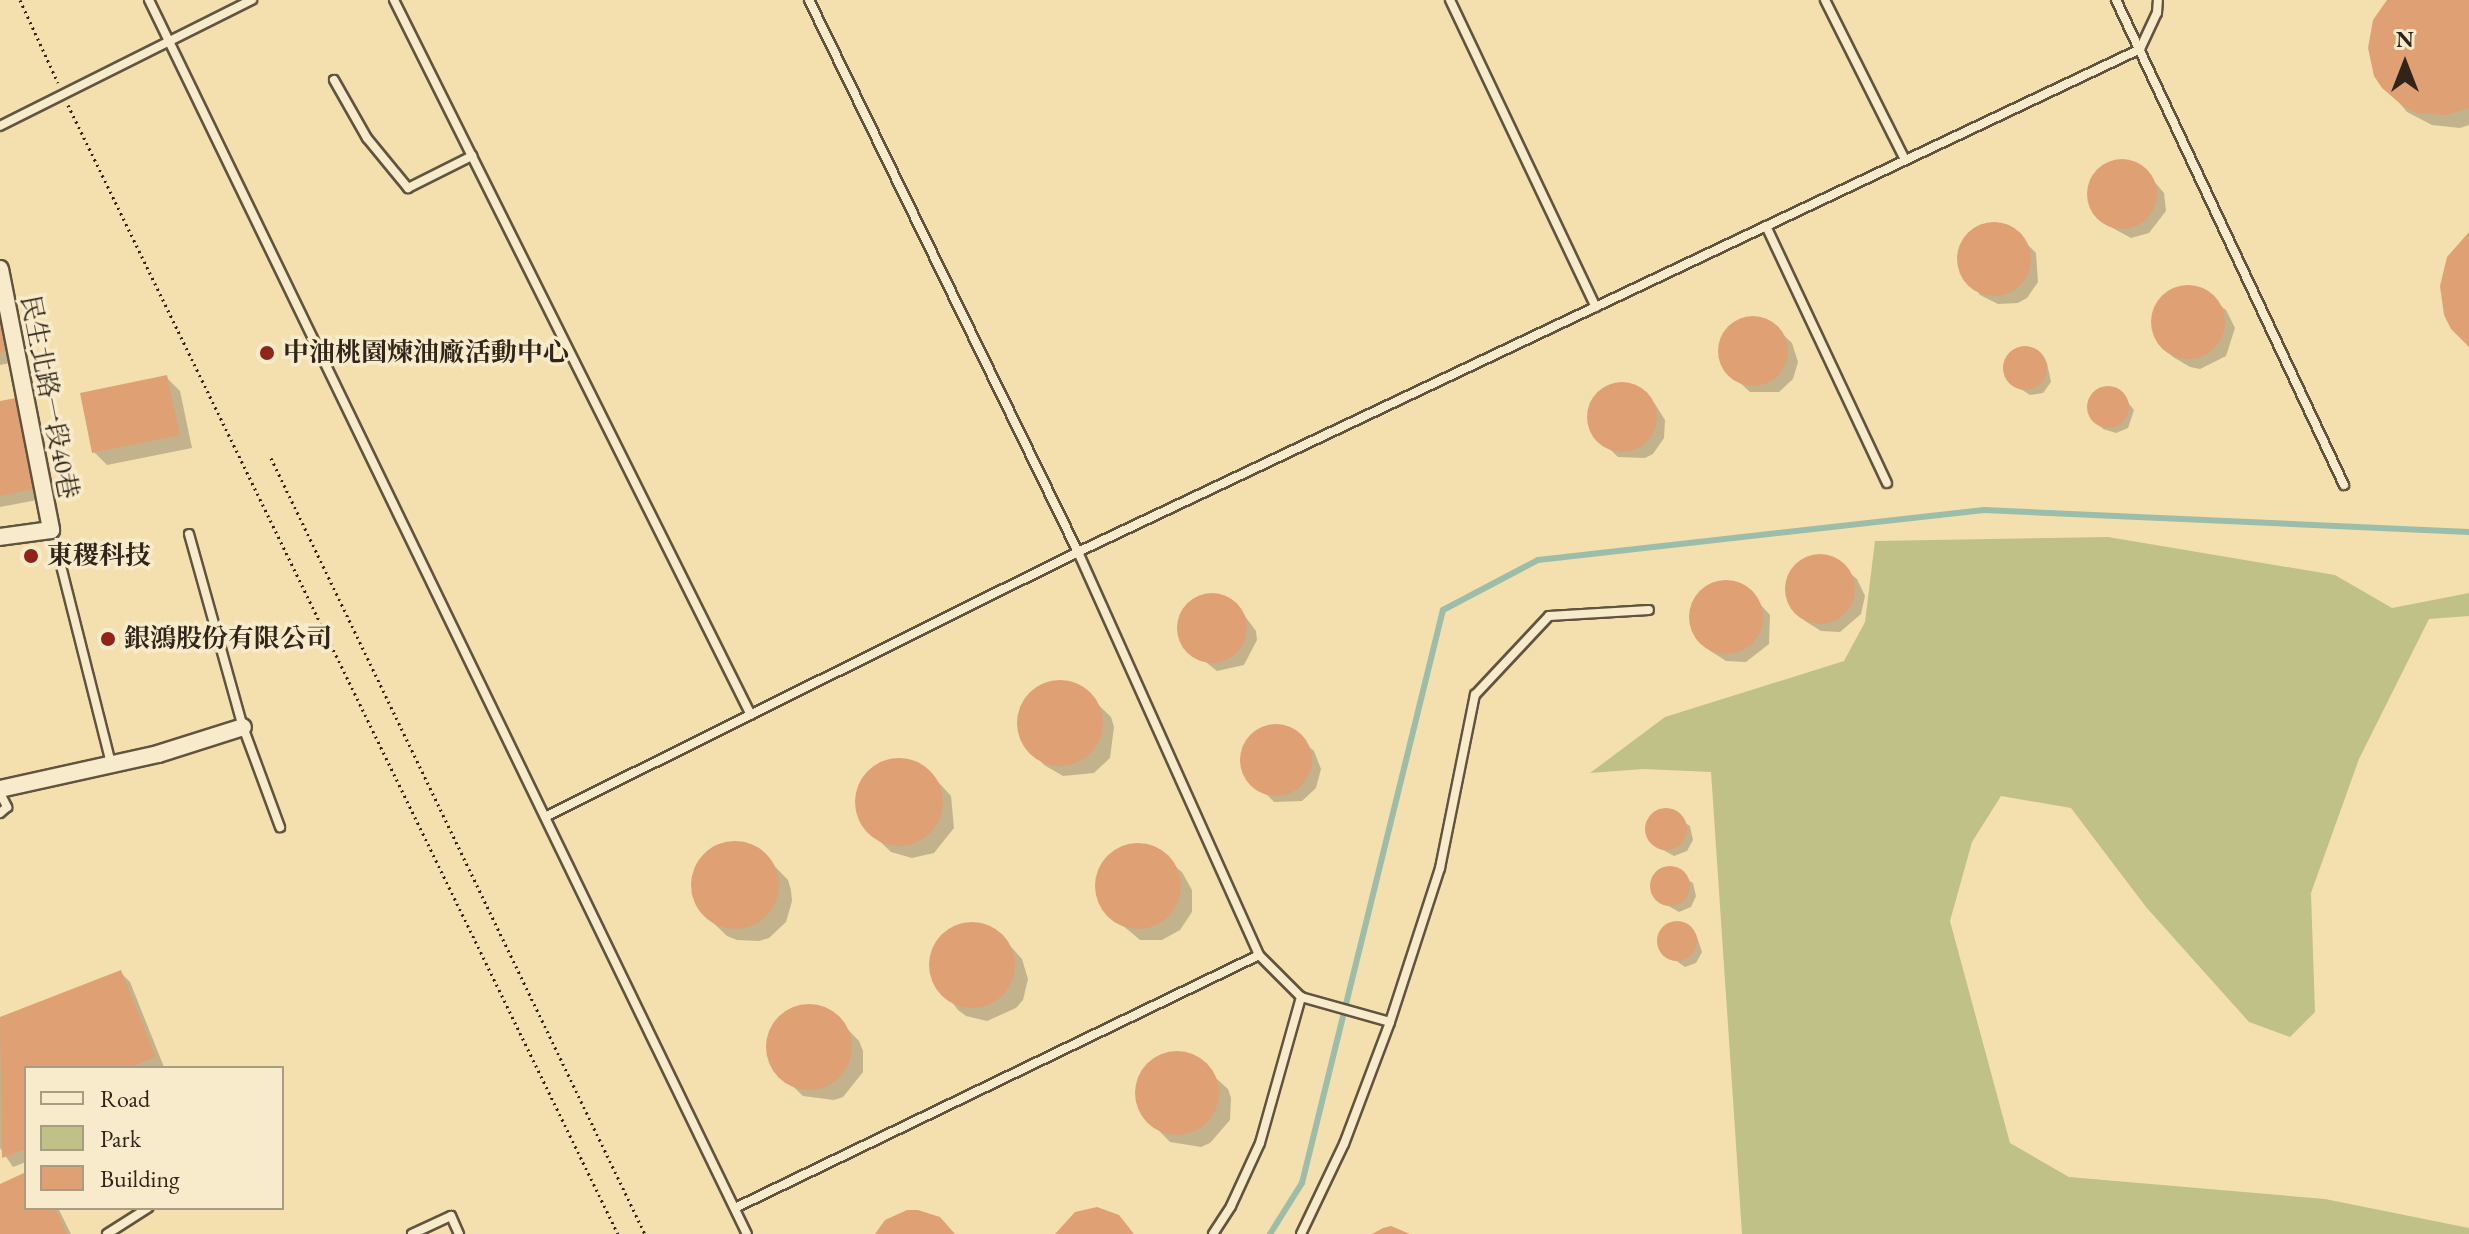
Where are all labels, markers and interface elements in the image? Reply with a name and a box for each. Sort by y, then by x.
north arrow [2365,24,2445,104]
text: N [2396,25,2414,54]
street label: 民生北路一段40巷 [14,292,84,502]
place label: 中油桃園煉油廠活動中心 [283,337,569,369]
marker: 中油桃園煉油廠活動中心 [258,344,276,362]
place label: 東稷科技 [47,540,151,572]
marker: 東稷科技 [22,547,40,565]
place label: 銀鴻股份有限公司 [124,623,332,655]
marker: 銀鴻股份有限公司 [99,630,117,648]
legend [24,1066,284,1210]
text: Road [100,1083,150,1114]
text: Park [100,1123,141,1154]
text: Building [100,1163,180,1194]

